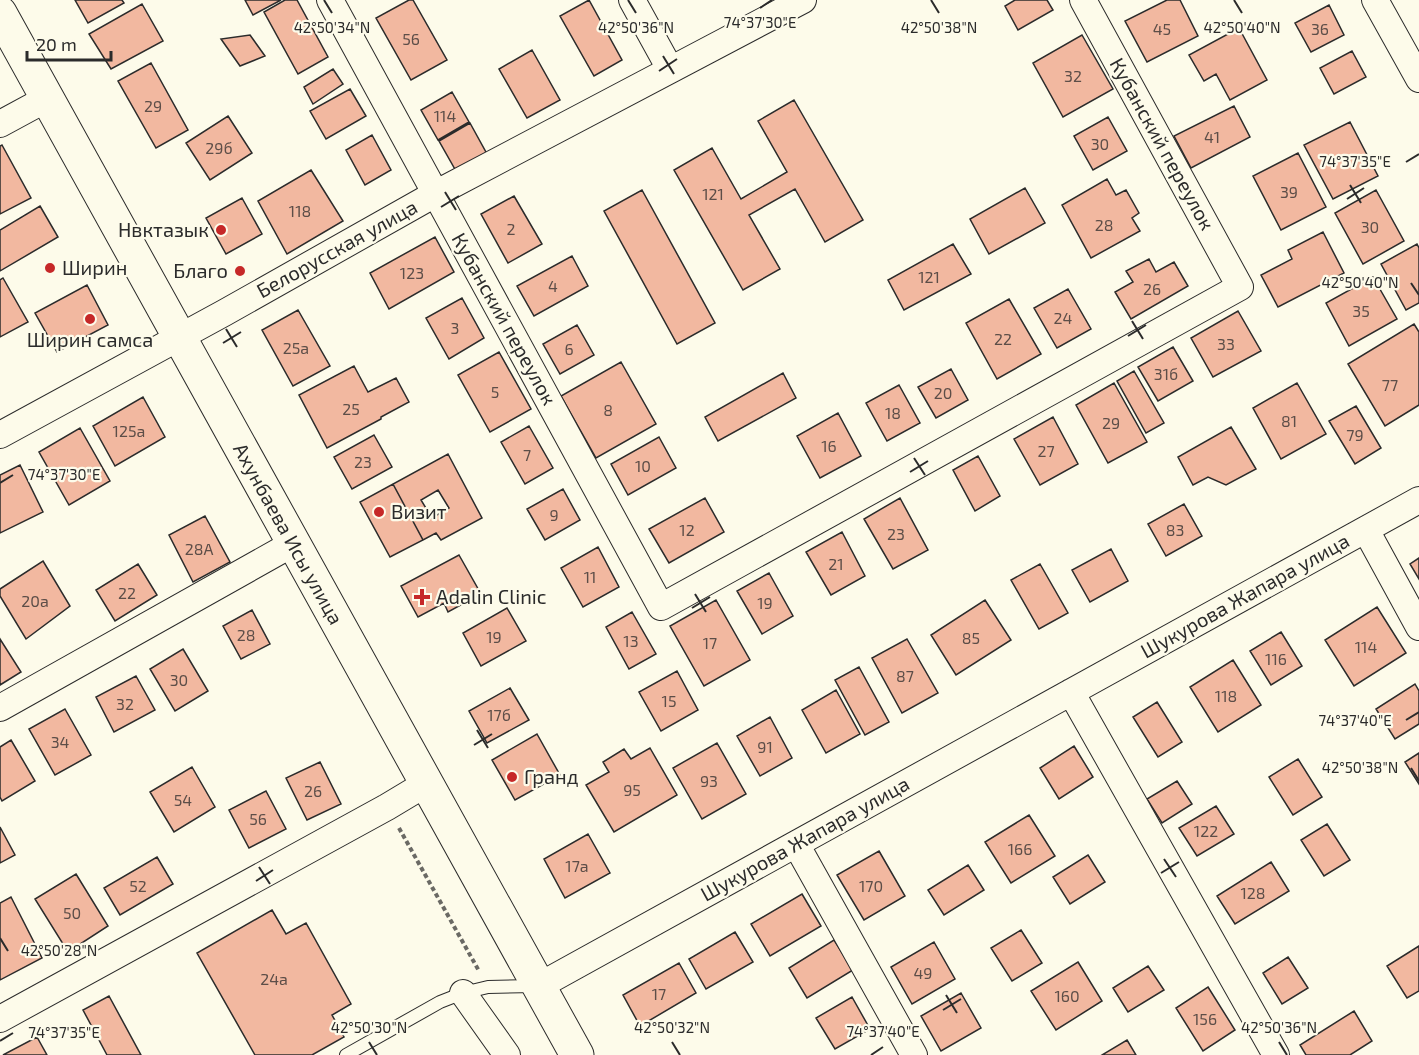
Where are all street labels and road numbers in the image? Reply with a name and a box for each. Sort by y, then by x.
street label: Кубанский переулок [1105,53,1220,234]
street label: Белорусская улица [252,194,422,303]
street label: Кубанский переулок [447,228,562,409]
street label: Ахунбаева Исы улица [228,439,349,629]
street label: Шукурова Жапара улица [1136,528,1354,663]
street label: Шукурова Жапара улица [696,771,914,906]

